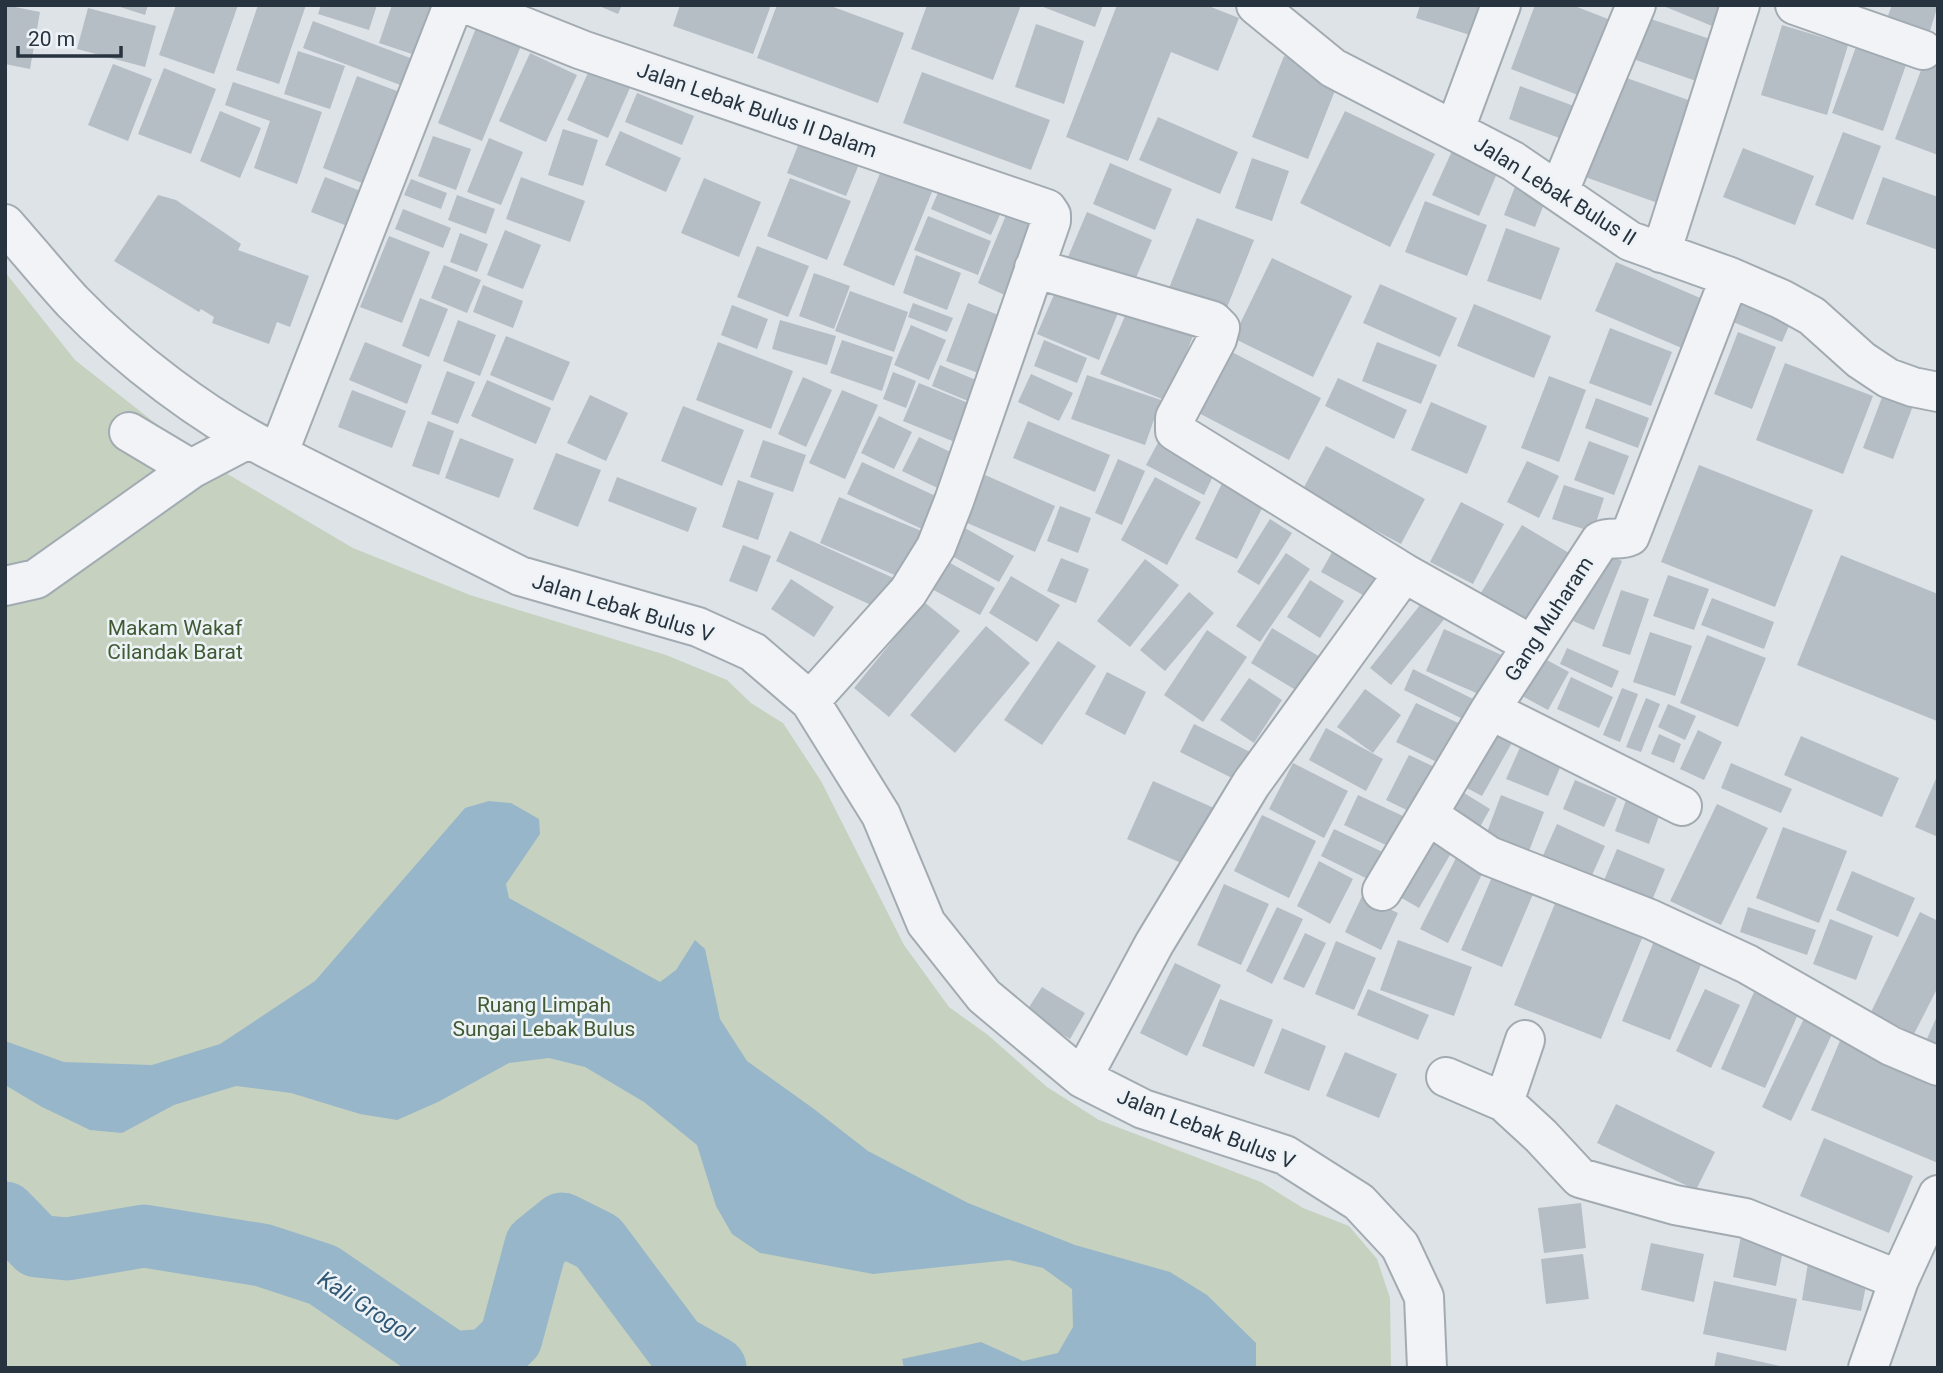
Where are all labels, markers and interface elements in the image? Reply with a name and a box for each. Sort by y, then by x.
scale bar [18,14,121,58]
text: 20 m [28,27,75,51]
street label: Jalan Lebak Bulus II Dalam [634,58,880,162]
street label: Jalan Lebak Bulus II [1469,131,1641,251]
street label: Gang Muharam [1500,552,1598,686]
street label: Jalan Lebak Bulus V [529,569,717,647]
park label: Makam Wakaf Cilandak Barat [107,616,243,664]
park label: Ruang Limpah Sungai Lebak Bulus [453,993,635,1041]
street label: Jalan Lebak Bulus V [1114,1084,1299,1174]
water label: Kali Grogol [313,1266,419,1348]

